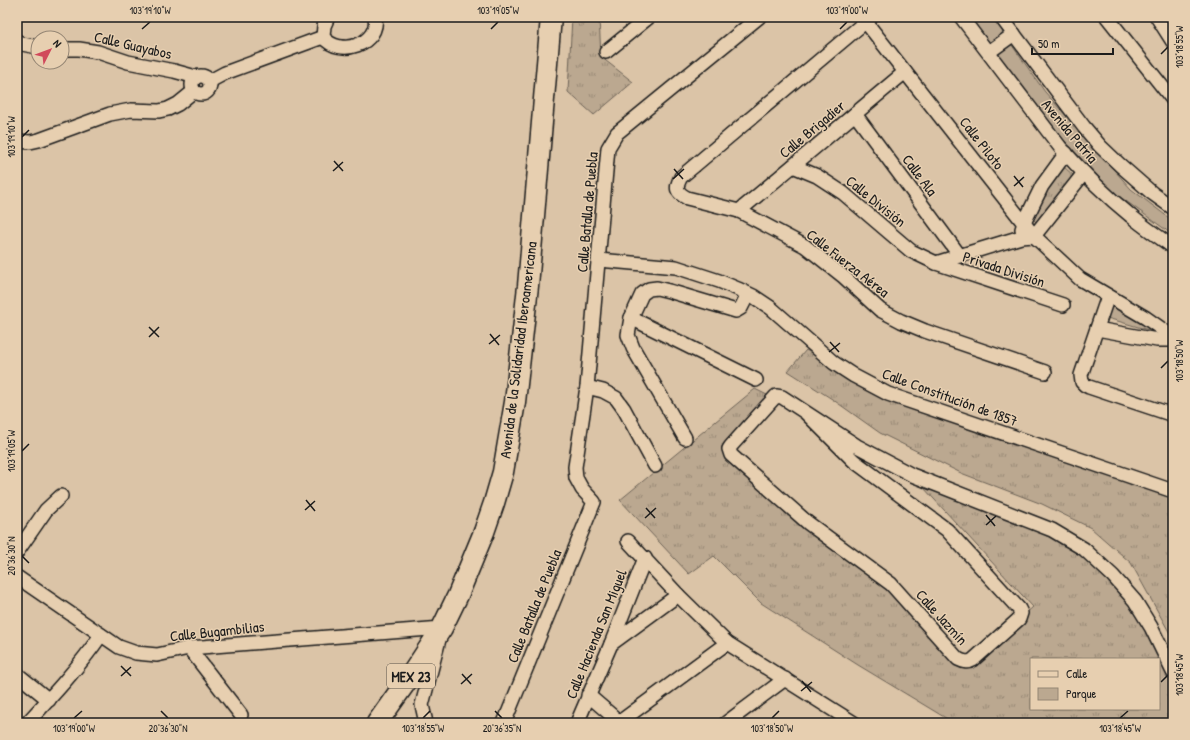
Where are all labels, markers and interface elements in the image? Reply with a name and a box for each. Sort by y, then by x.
text: 103°19'10"W [129,4,171,17]
text: 103°19'05"W [477,4,520,17]
text: 103°19'00"W [826,4,869,17]
text: 103°18'55"W [1173,25,1186,68]
street label: Calle Guayabos [92,26,174,64]
north arrow [30,30,70,70]
scale bar [1032,30,1113,56]
text: 50 m [1038,35,1059,52]
text: N [50,36,65,50]
street label: Avenida Patria [1037,94,1103,168]
street label: Calle Brigadier [775,95,850,163]
street label: Calle Piloto [955,112,1009,174]
text: 103°19'10"W [5,116,18,158]
street label: Calle Ala [897,150,943,200]
street label: Calle Batalla de Puebla [571,151,603,273]
street label: Calle División [841,170,911,232]
street label: Calle Fuerza Aérea [802,224,894,302]
street label: Avenida de la Solidaridad Iberoamericana [494,240,542,460]
street label: Privada División [960,246,1048,292]
text: 103°18'50"W [1173,339,1186,382]
street label: Calle Constitución de 1857 [879,363,1021,431]
text: 103°19'05"W [5,429,18,472]
text: 20°36'30"N [5,537,18,575]
street label: Calle Batalla de Puebla [502,546,566,666]
street label: Calle Hacienda San Miguel [560,566,632,702]
street label: Calle Jazmín [911,585,973,650]
street label: Calle Bugambilias [169,616,265,646]
text: 103°18'45"W [1173,653,1186,696]
legend [1030,658,1160,710]
road number: MEX 23 [387,664,435,688]
text: Calle [1066,665,1087,682]
text: Parque [1066,685,1096,702]
text: 103°19'00"W [53,722,96,735]
text: 20°36'30"N [149,722,187,735]
text: 103°18'55"W [402,722,445,735]
text: 20°36'35"N [483,722,521,735]
text: 103°18'50"W [751,722,794,735]
text: 103°18'45"W [1099,722,1142,735]

